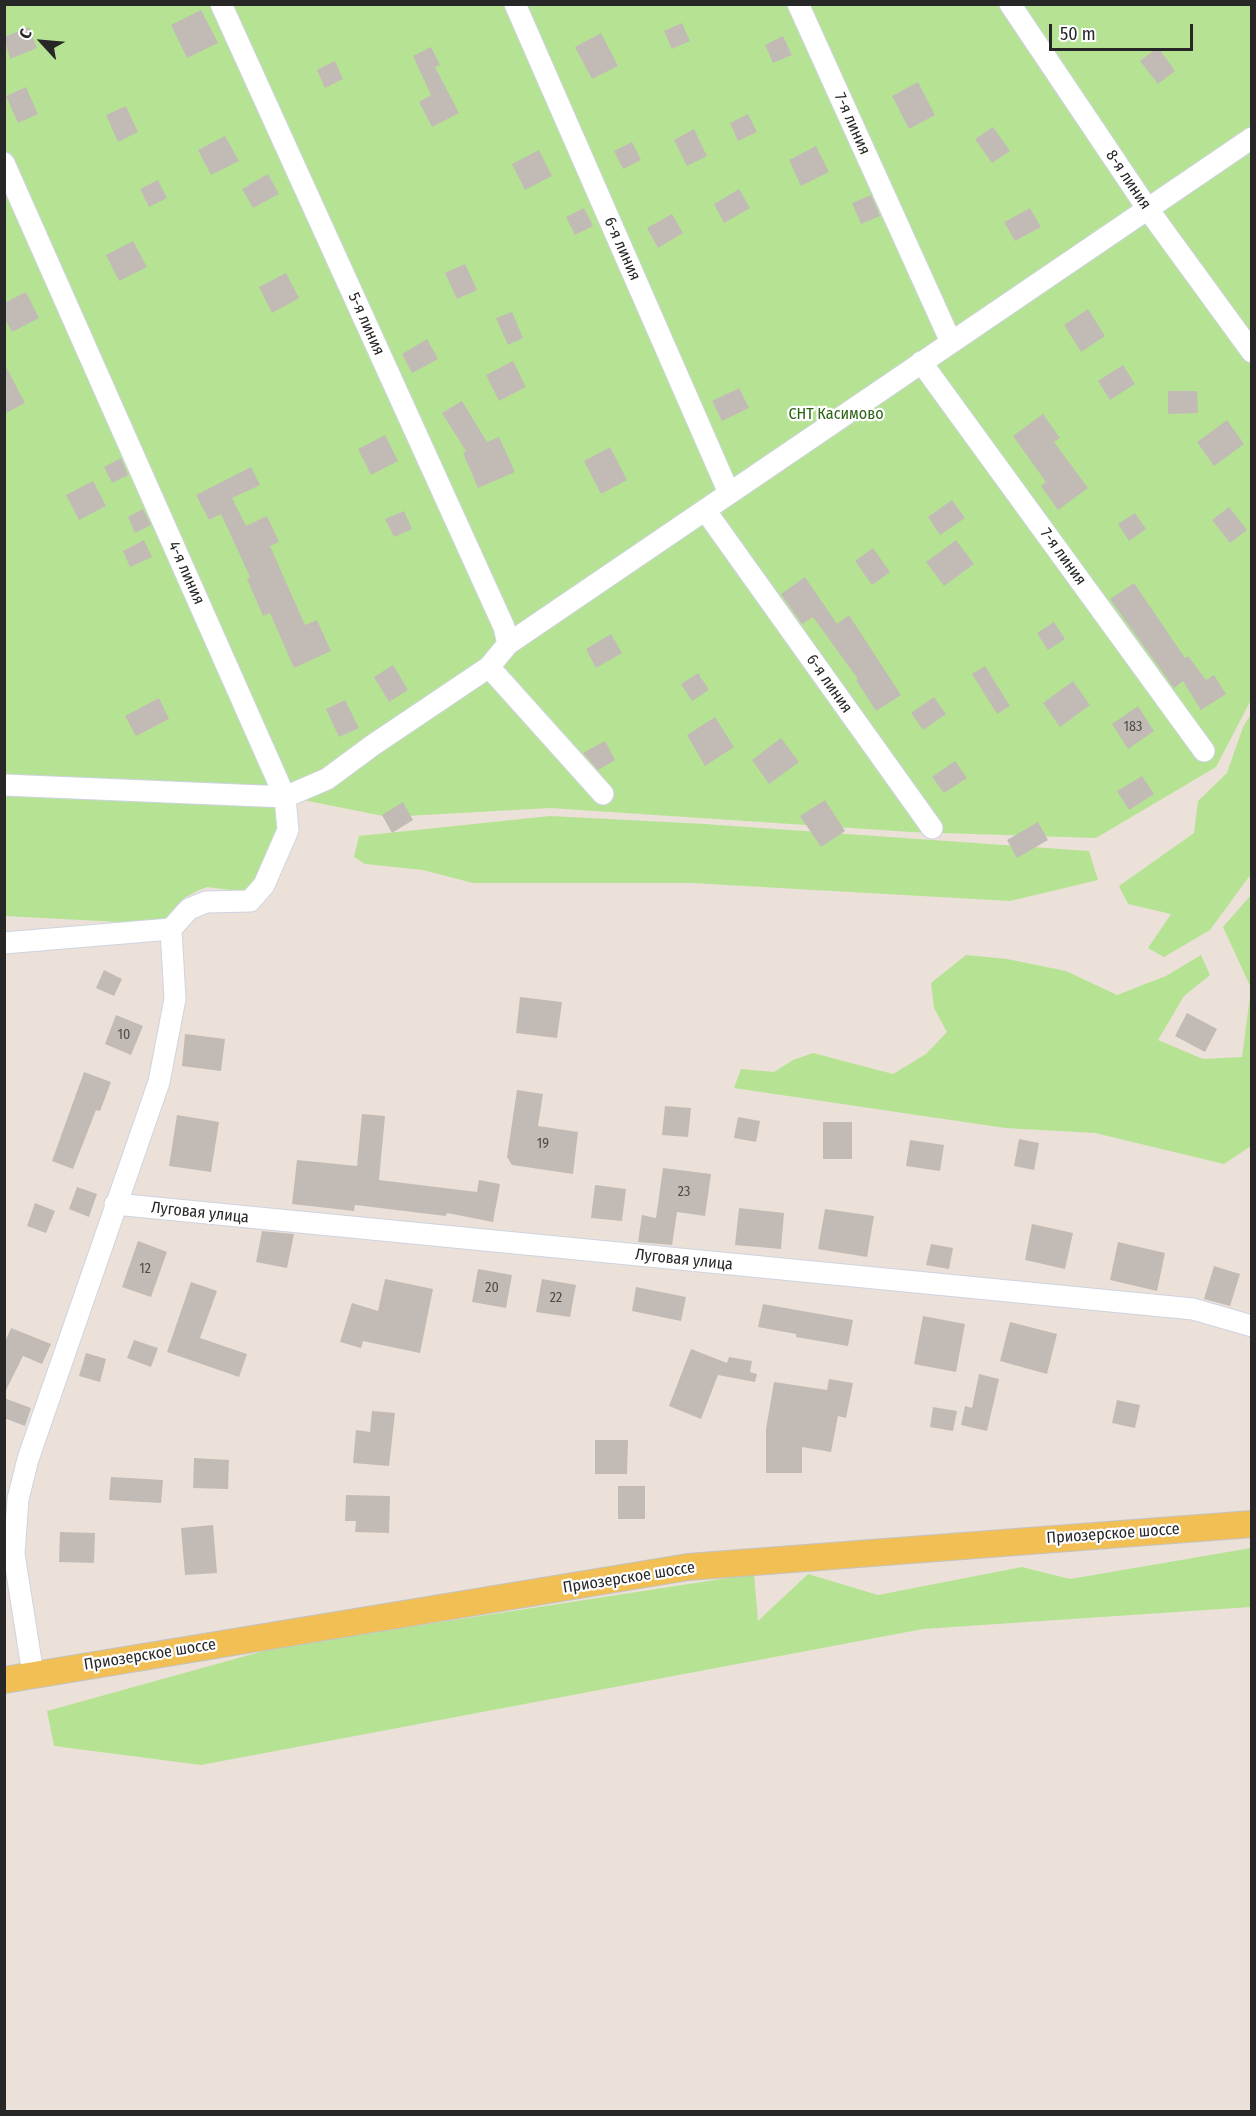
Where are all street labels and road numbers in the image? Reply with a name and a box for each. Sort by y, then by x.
street label: 7-я линия [830,90,874,158]
street label: 8-я линия [1101,147,1155,213]
street label: 6-я линия [600,214,644,284]
street label: 5-я линия [344,290,388,358]
street label: 7-я линия [1036,525,1090,589]
street label: 4-я линия [164,538,208,608]
street label: 6-я линия [802,651,856,717]
street label: Луговая улица [150,1198,250,1228]
street label: Луговая улица [634,1245,734,1275]
street label: Приозерское шоссе [1046,1520,1180,1548]
street label: Приозерское шоссе [562,1558,696,1598]
street label: Приозерское шоссе [83,1635,217,1675]

